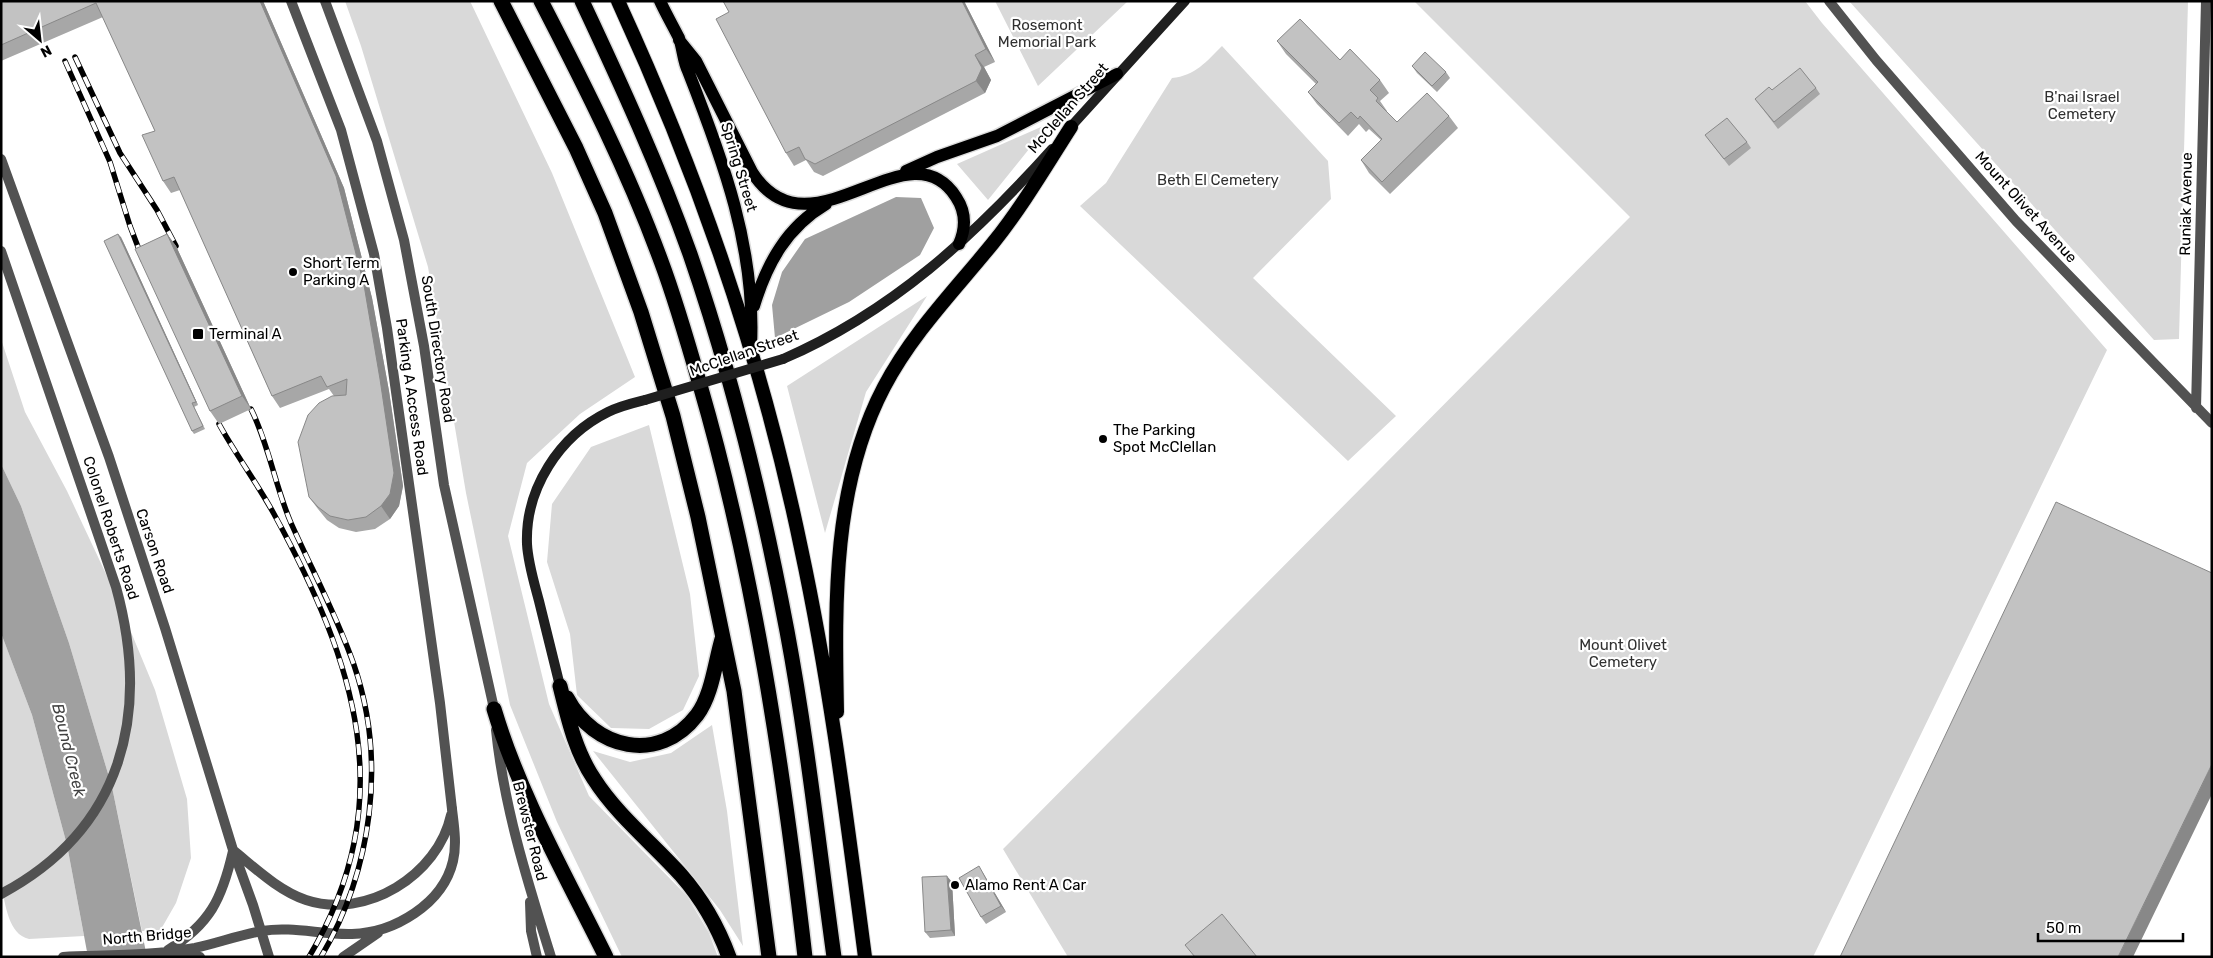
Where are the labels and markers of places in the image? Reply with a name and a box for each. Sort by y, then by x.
place label: Short Term Parking A [303,254,380,289]
marker: Short Term Parking A [287,266,299,278]
place label: Terminal A [209,325,282,343]
marker: Terminal A [191,327,205,341]
place label: The Parking Spot McClellan [1113,421,1216,456]
marker: The Parking Spot McClellan [1097,433,1109,445]
place label: Alamo Rent A Car [965,876,1086,894]
marker: Alamo Rent A Car [949,879,961,891]

